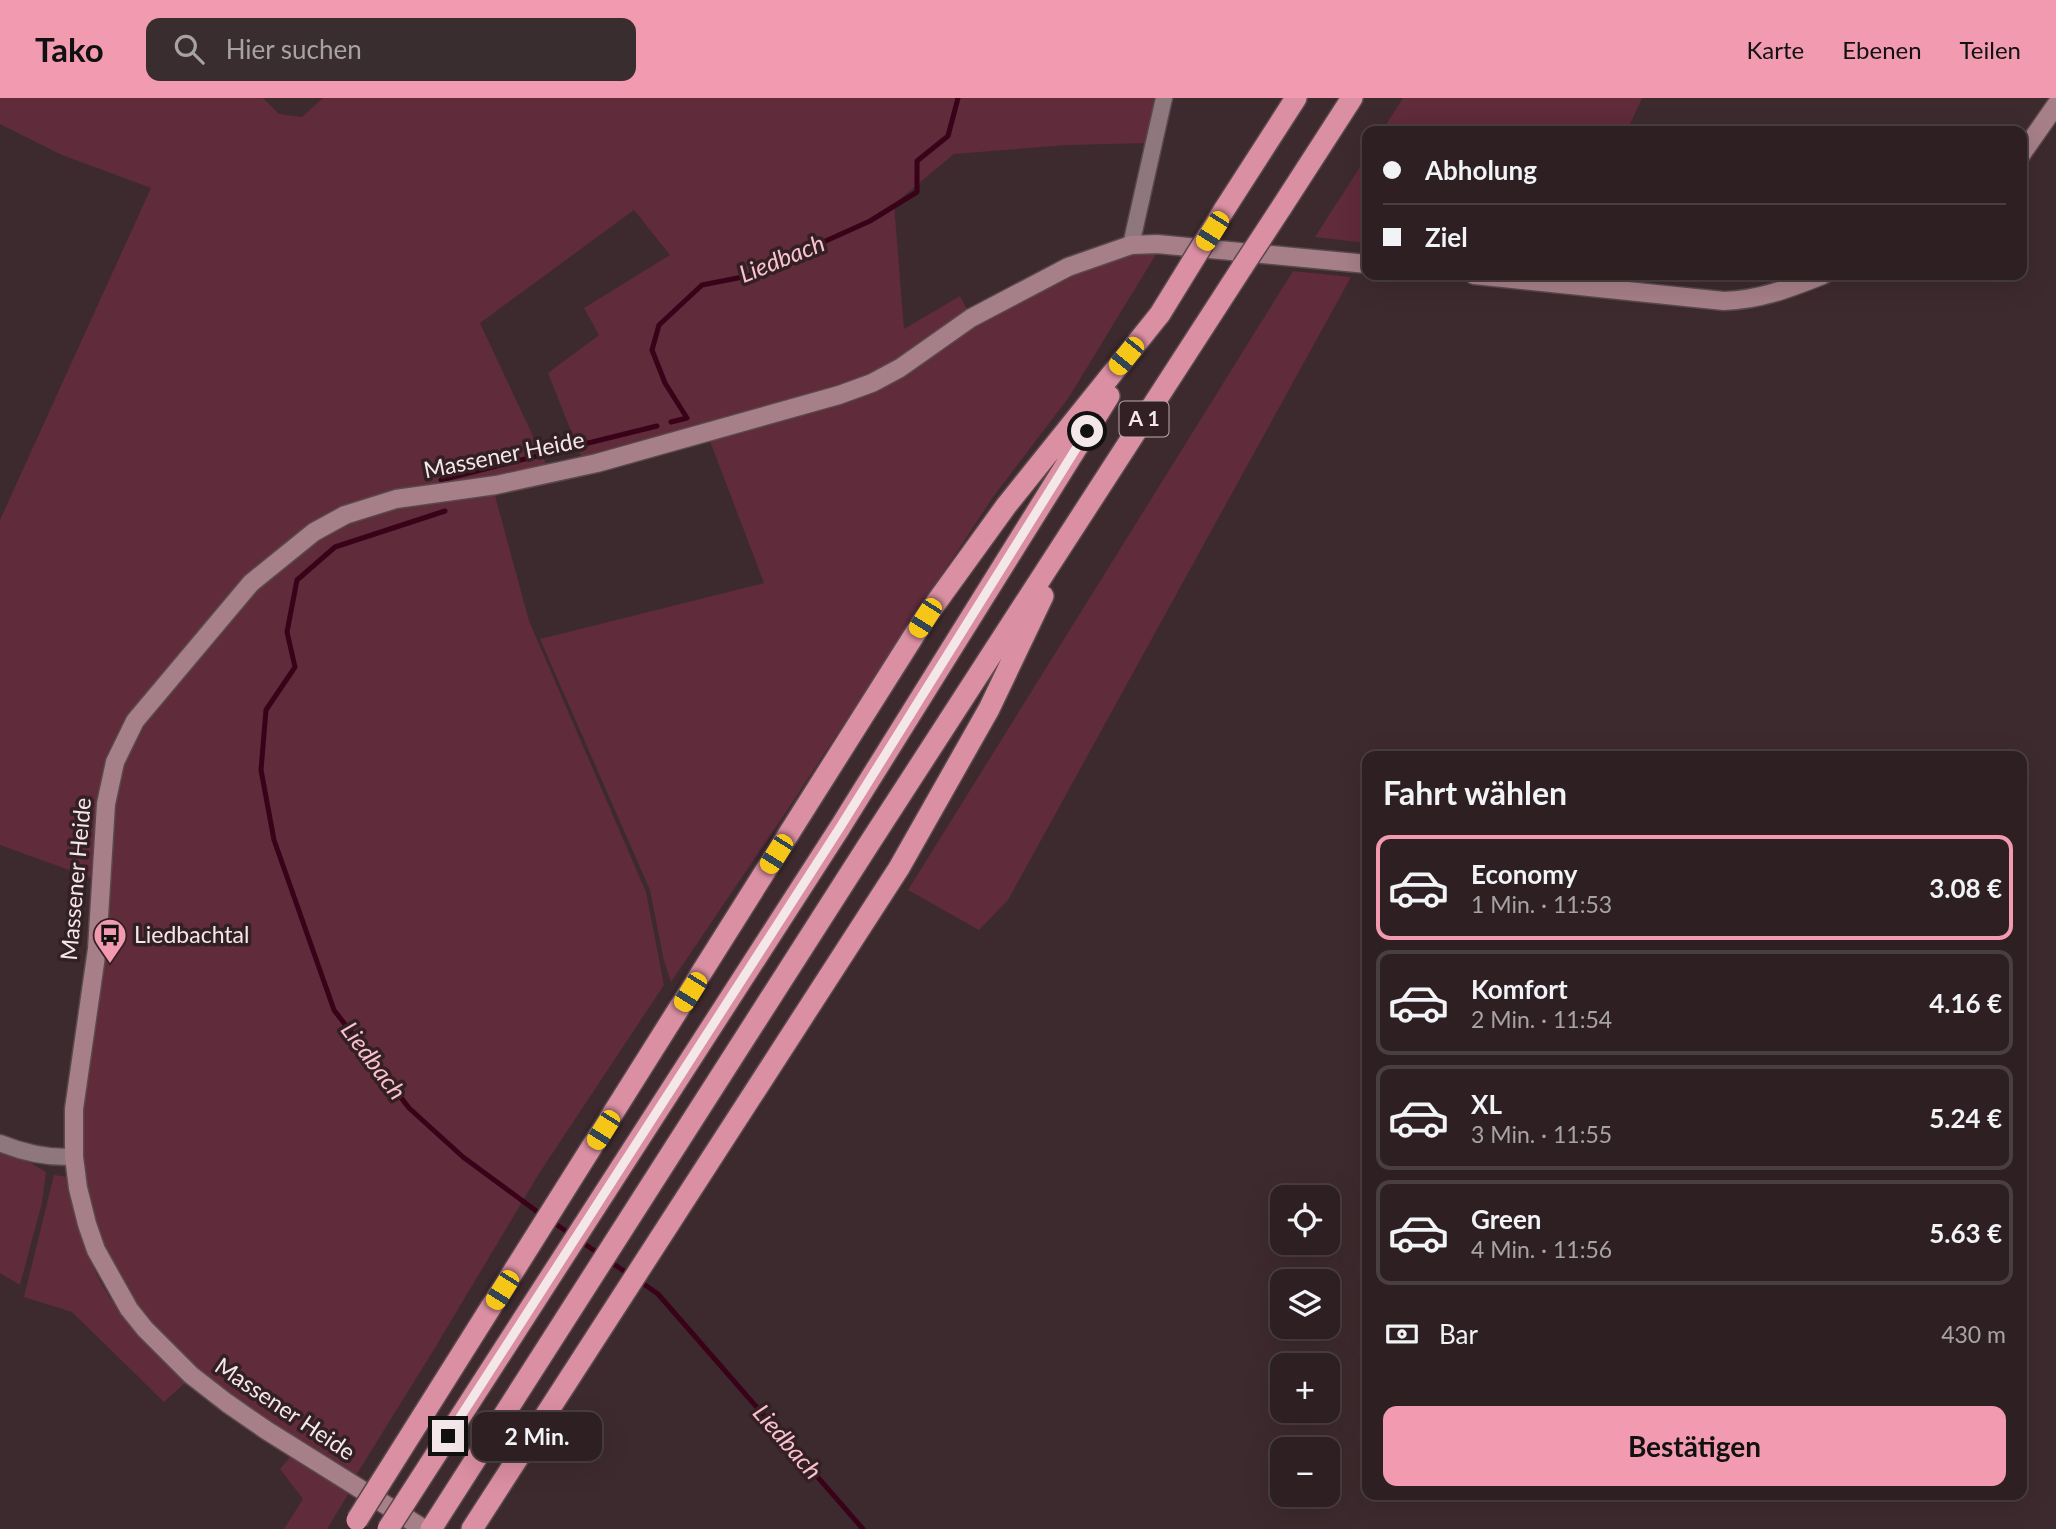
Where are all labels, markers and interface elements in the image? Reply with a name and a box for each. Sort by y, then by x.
search box [146,18,636,81]
text: Tako [35,29,104,69]
icon: search [170,30,208,68]
text: Hier suchen [226,33,362,65]
text: Karte [1747,35,1804,64]
text: Ebenen [1842,35,1922,64]
text: Teilen [1960,35,2021,64]
text: Abholung [1425,154,1537,186]
car [1192,208,1233,254]
text: Ziel [1425,221,1468,253]
water label: Liedbach [734,227,828,288]
car [1105,333,1148,379]
road number: A 1 [1120,402,1168,436]
route start [1071,415,1103,447]
street label: Massener Heide [421,425,587,483]
car [905,595,946,641]
text: Fahrt wählen [1383,773,1567,812]
street label: Massener Heide [54,796,96,961]
car [756,831,797,877]
icon: car [1387,856,1450,919]
text: Economy [1471,858,1577,890]
text: 3.08 € [1929,872,2002,904]
text: 1 Min. · 11:53 [1471,890,1612,918]
bus stop icon: Liedbachtal [91,916,129,965]
place label: Liedbachtal [134,920,249,948]
car [670,969,711,1015]
icon: car [1387,971,1450,1034]
text: Komfort [1471,973,1568,1005]
text: 4.16 € [1929,987,2002,1019]
text: 2 Min. · 11:54 [1471,1005,1612,1033]
water label: Liedbach [336,1016,413,1105]
icon: car [1387,1086,1450,1149]
text: XL [1471,1088,1502,1120]
text: 5.24 € [1929,1102,2002,1134]
car [583,1107,624,1153]
text: 3 Min. · 11:55 [1471,1120,1612,1148]
map controls [1270,1185,1340,1507]
button: locate [1270,1185,1340,1255]
icon: car [1387,1201,1450,1264]
text: Green [1471,1203,1541,1235]
text: 5.63 € [1929,1217,2002,1249]
text: 4 Min. · 11:56 [1471,1235,1612,1263]
car [482,1267,523,1313]
button: layers [1270,1269,1340,1339]
icon: cash [1383,1315,1421,1353]
text: Bar [1439,1318,1478,1350]
text: 430 m [1941,1320,2006,1348]
street label: Massener Heide [210,1351,361,1465]
button: + [1270,1353,1340,1423]
water label: Liedbach [748,1398,828,1484]
button: Bestätigen [1383,1406,2006,1486]
callout: 2 Min. [472,1412,602,1460]
route end [432,1420,464,1452]
text: 2 Min. [505,1422,569,1450]
button: − [1270,1437,1340,1507]

